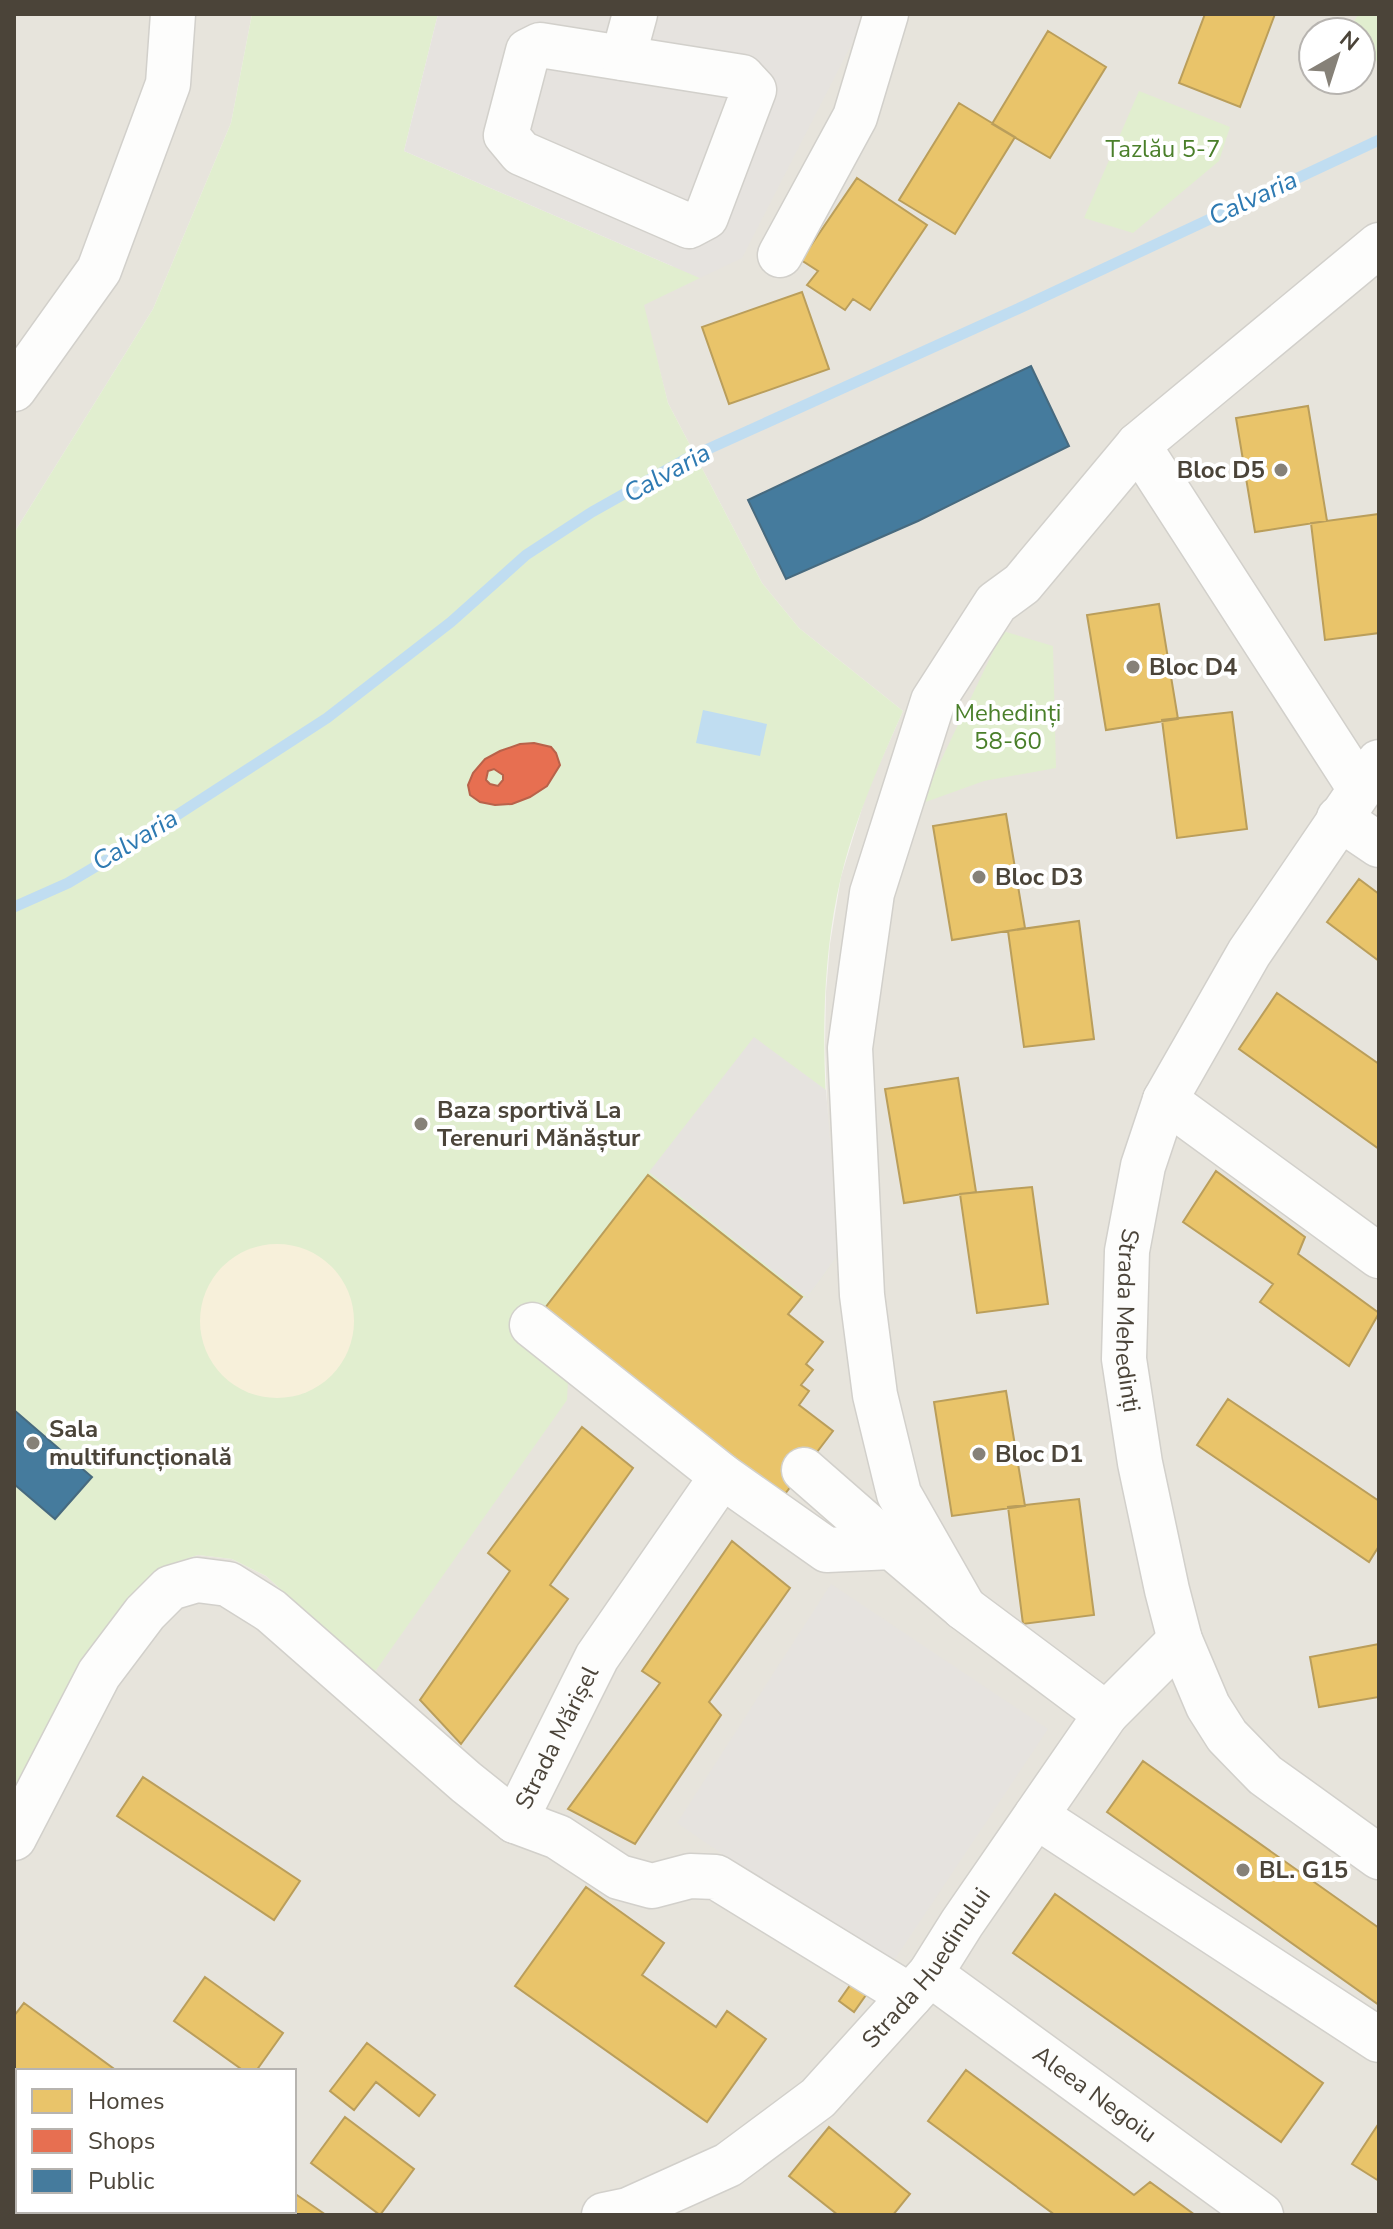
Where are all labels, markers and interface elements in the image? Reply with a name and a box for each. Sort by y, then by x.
north arrow [1297,16,1377,96]
text: N [1333,24,1365,58]
park label: Tazlău 5-7 [1106,133,1220,165]
water label: Calvaria [1203,162,1303,234]
water label: Calvaria [617,435,717,511]
place label: Bloc D5 [1177,454,1265,486]
marker: Bloc D5 [1272,461,1290,479]
place label: Bloc D4 [1149,651,1237,683]
marker: Bloc D4 [1124,658,1142,676]
park label: Mehedinți 58-60 [955,697,1061,757]
water label: Calvaria [86,801,184,879]
place label: Bloc D3 [995,861,1083,893]
marker: Bloc D3 [970,868,988,886]
place label: Baza sportivă La Terenuri Mănăștur [437,1094,641,1154]
marker: Baza sportivă La Terenuri Mănăștur [412,1115,430,1133]
street label: Strada Mehedinți [1107,1226,1148,1414]
place label: Sala multifuncțională [49,1413,232,1473]
marker: Sala multifuncțională [24,1434,42,1452]
place label: Bloc D1 [995,1438,1083,1470]
marker: Bloc D1 [970,1445,988,1463]
street label: Strada Mărișel [508,1661,606,1814]
place label: BL. G15 [1259,1854,1348,1886]
marker: BL. G15 [1234,1861,1252,1879]
street label: Strada Huedinului [855,1881,998,2055]
street label: Aleea Negoiu [1026,2038,1163,2150]
legend [16,2069,296,2213]
text: Homes [88,2085,164,2117]
text: Shops [88,2125,155,2157]
text: Public [88,2165,154,2197]

